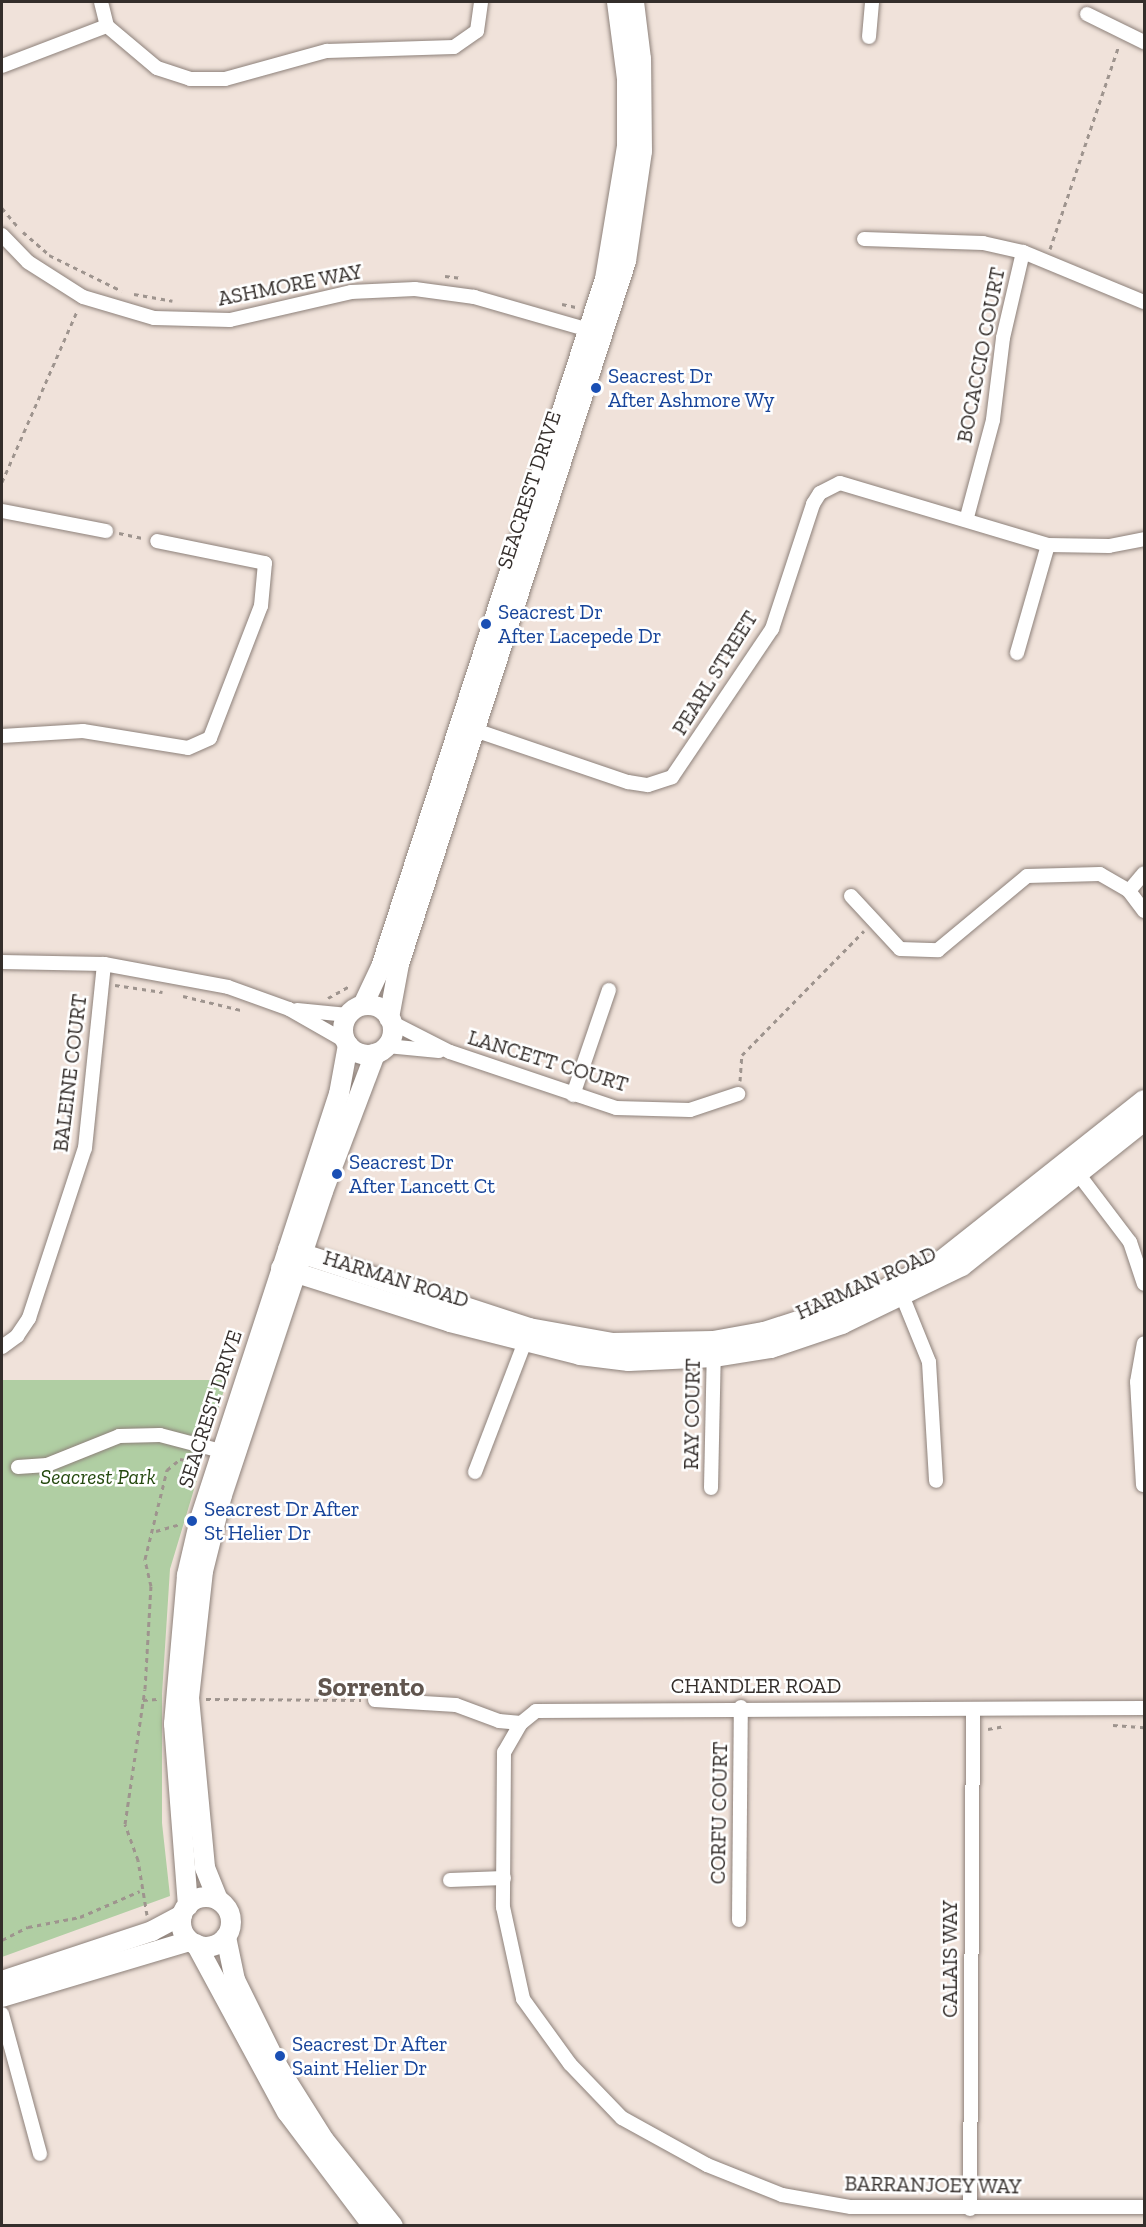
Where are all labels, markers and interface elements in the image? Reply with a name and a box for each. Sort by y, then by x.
street label: ASHMORE WAY [215,259,365,311]
street label: BOCACCIO COURT [952,265,1010,445]
place label: Seacrest Dr After Ashmore Wy [608,363,776,413]
marker: Seacrest Dr After Ashmore Wy [589,381,603,395]
street label: SEACREST DRIVE [492,408,566,572]
place label: Seacrest Dr After Lacepede Dr [498,599,662,649]
street label: PEARL STREET [667,606,763,740]
marker: Seacrest Dr After Lacepede Dr [479,617,493,631]
street label: BALEINE COURT [48,993,92,1153]
street label: LANCETT COURT [465,1025,631,1097]
place label: Seacrest Dr After Lancett Ct [349,1149,495,1199]
marker: Seacrest Dr After Lancett Ct [330,1167,344,1181]
street label: HARMAN ROAD [792,1241,940,1325]
street label: HARMAN ROAD [320,1245,472,1313]
street label: SEACREST DRIVE [173,1327,247,1491]
street label: RAY COURT [678,1358,706,1470]
park label: Seacrest Park [40,1464,156,1490]
place label: Seacrest Dr After St Helier Dr [204,1496,361,1546]
marker: Seacrest Dr After St Helier Dr [185,1514,199,1528]
district label: Sorrento [318,1672,424,1704]
street label: CHANDLER ROAD [671,1673,841,1699]
street label: CORFU COURT [705,1741,733,1885]
street label: CALAIS WAY [937,1900,963,2018]
place label: Seacrest Dr After Saint Helier Dr [292,2031,449,2081]
marker: Seacrest Dr After Saint Helier Dr [273,2049,287,2063]
street label: BARRANJOEY WAY [844,2171,1022,2199]

